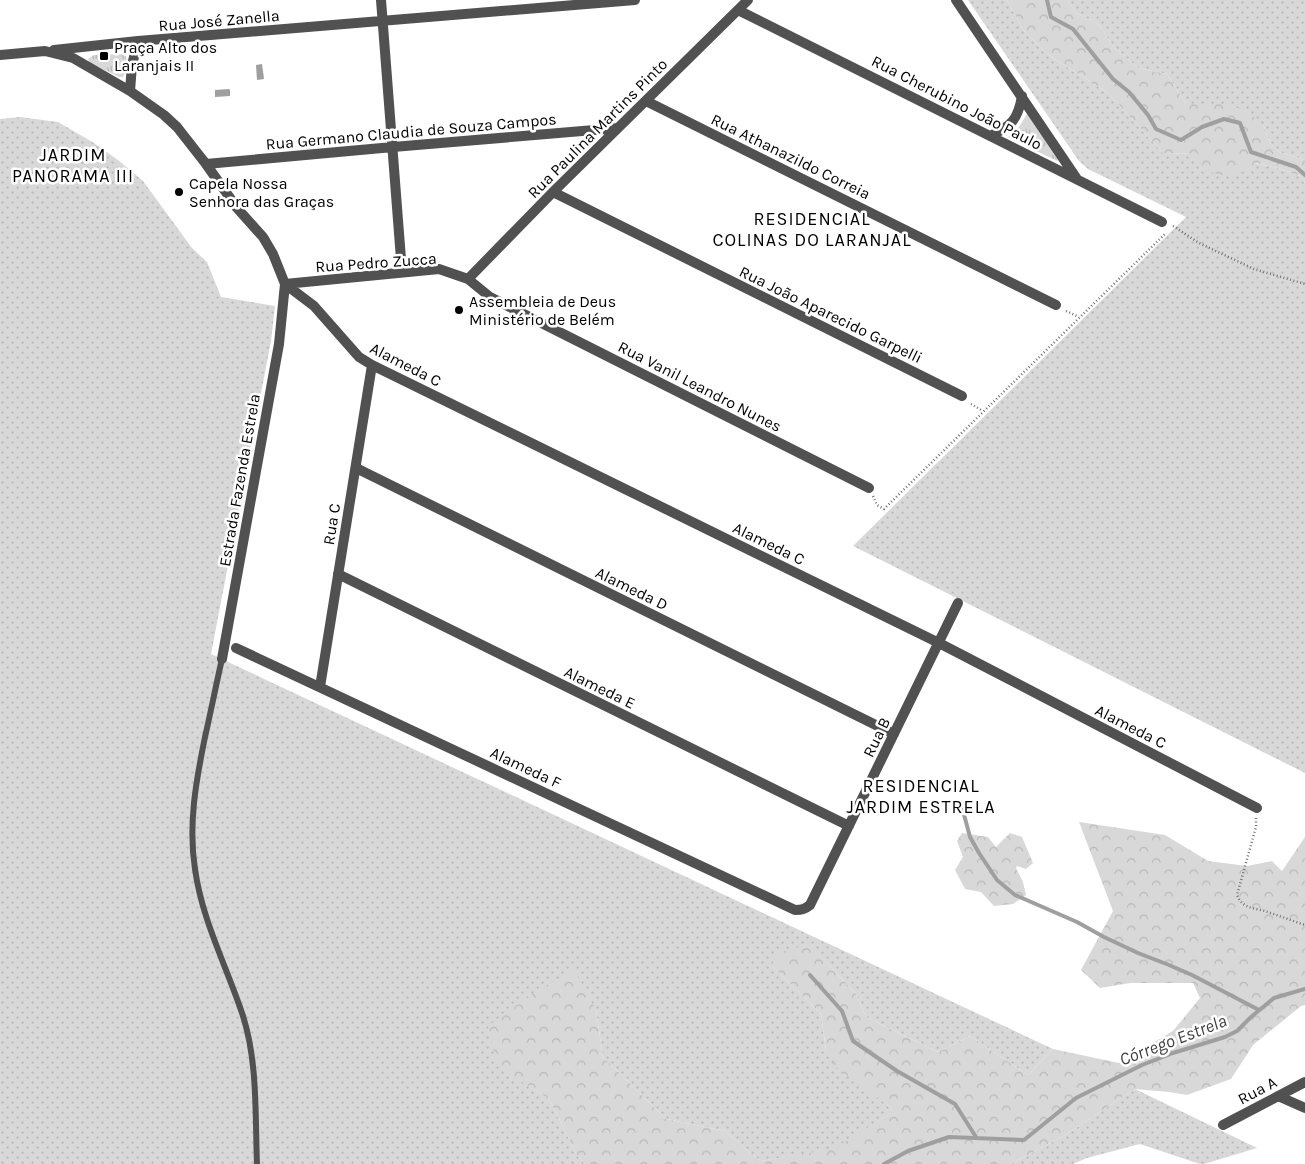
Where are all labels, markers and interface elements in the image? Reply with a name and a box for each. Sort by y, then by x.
street label: Rua José Zanella [158,6,280,35]
place label: Praça Alto dos Laranjais II [114,38,217,75]
marker: Praça Alto dos Laranjais II [98,50,110,62]
street label: Rua Cherubino João Paulo [868,51,1045,154]
street label: Rua Paulina Martins Pinto [524,55,671,202]
street label: Rua Germano Claudia de Souza Campos [265,109,557,154]
street label: Rua Athanazildo Correia [708,110,874,203]
district label: JARDIM PANORAMA III [12,144,134,187]
place label: Capela Nossa Senhora das Graças [189,174,334,211]
marker: Capela Nossa Senhora das Graças [173,186,185,198]
district label: RESIDENCIAL COLINAS DO LARANJAL [712,208,912,251]
street label: Rua Pedro Zucca [315,249,437,276]
street label: Rua João Aparecido Garpelli [736,262,925,367]
place label: Assembleia de Deus Ministério de Belém [469,292,616,329]
marker: Assembleia de Deus Ministério de Belém [453,304,465,316]
street label: Rua Vanil Leandro Nunes [615,337,785,436]
street label: Alameda C [367,338,445,391]
street label: Estrada Fazenda Estrela [215,392,264,568]
street label: Rua C [319,502,344,546]
street label: Alameda C [730,518,808,569]
street label: Alameda D [592,563,671,614]
street label: Alameda E [561,662,638,713]
street label: Alameda C [1092,700,1170,753]
street label: Rua B [859,714,894,760]
street label: Alameda F [487,743,564,792]
district label: RESIDENCIAL JARDIM ESTRELA [847,775,995,818]
water label: Córrego Estrela [1116,1009,1230,1071]
street label: Rua A [1235,1072,1280,1109]

